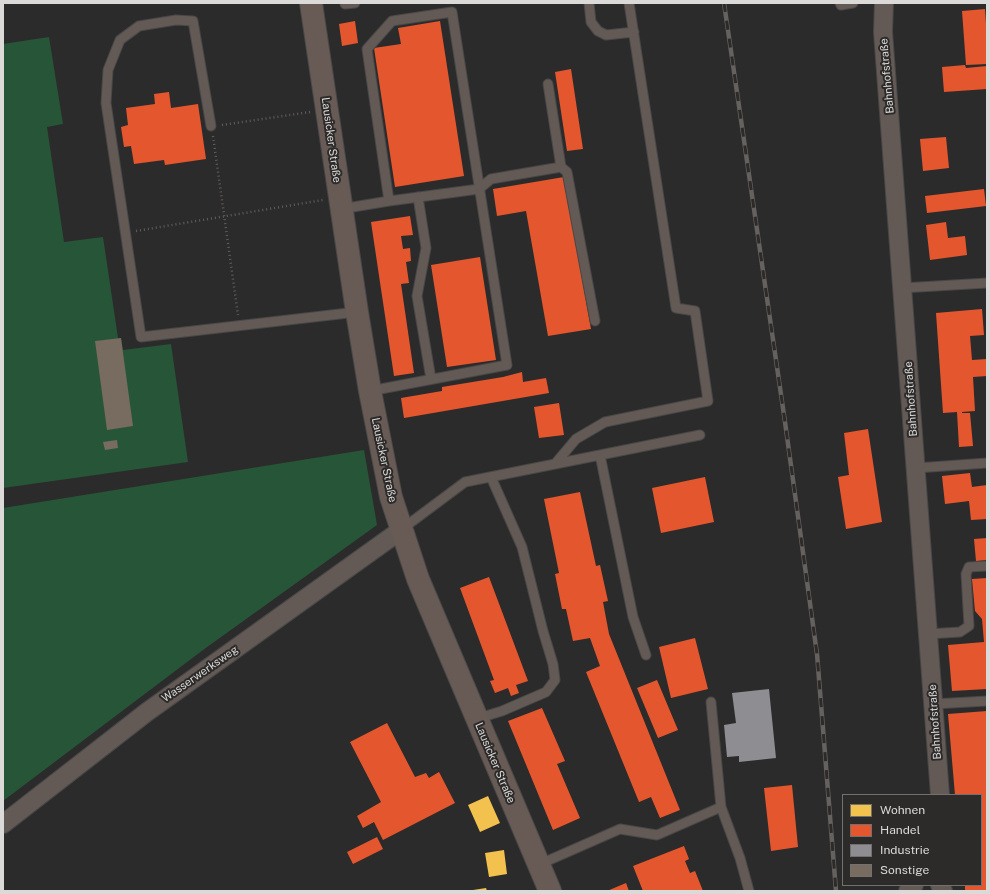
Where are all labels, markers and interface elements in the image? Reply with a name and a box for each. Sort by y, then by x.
street label: Bahnhofstraße [877,38,897,114]
street label: Lausicker Straße [318,96,344,184]
street label: Bahnhofstraße [902,361,920,437]
street label: Lausicker Straße [369,416,399,504]
street label: Wasserwerksweg [159,643,241,705]
street label: Bahnhofstraße [926,684,944,760]
street label: Lausicker Straße [472,721,518,805]
legend [842,794,982,886]
text: Wohnen [880,803,925,817]
text: Handel [880,823,920,837]
text: Industrie [880,843,930,857]
text: Sonstige [880,863,929,877]

